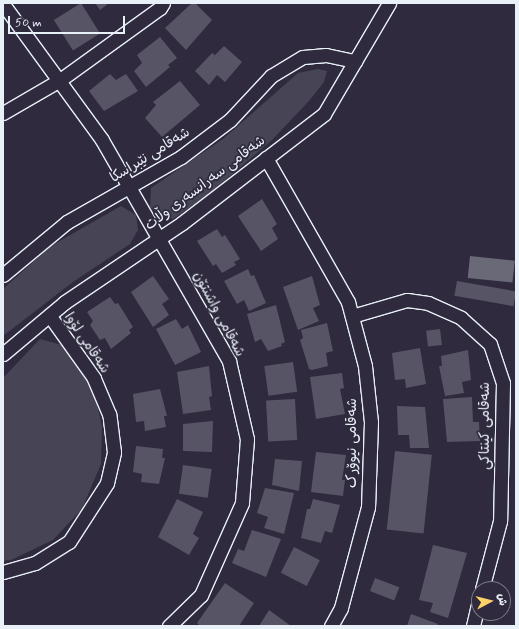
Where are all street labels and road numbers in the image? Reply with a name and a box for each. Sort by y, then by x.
street label: شەقامی نێبراسکا [107,124,193,186]
street label: شەقامی سەرانسەری وڵات [141,132,269,234]
street label: شەقامی واشنتۆن [190,269,248,359]
street label: شەقامی لۆوا [61,309,113,377]
street label: شەقامی کینتاکی [477,382,493,470]
street label: شەقامی نیوۆرک [344,398,360,488]

